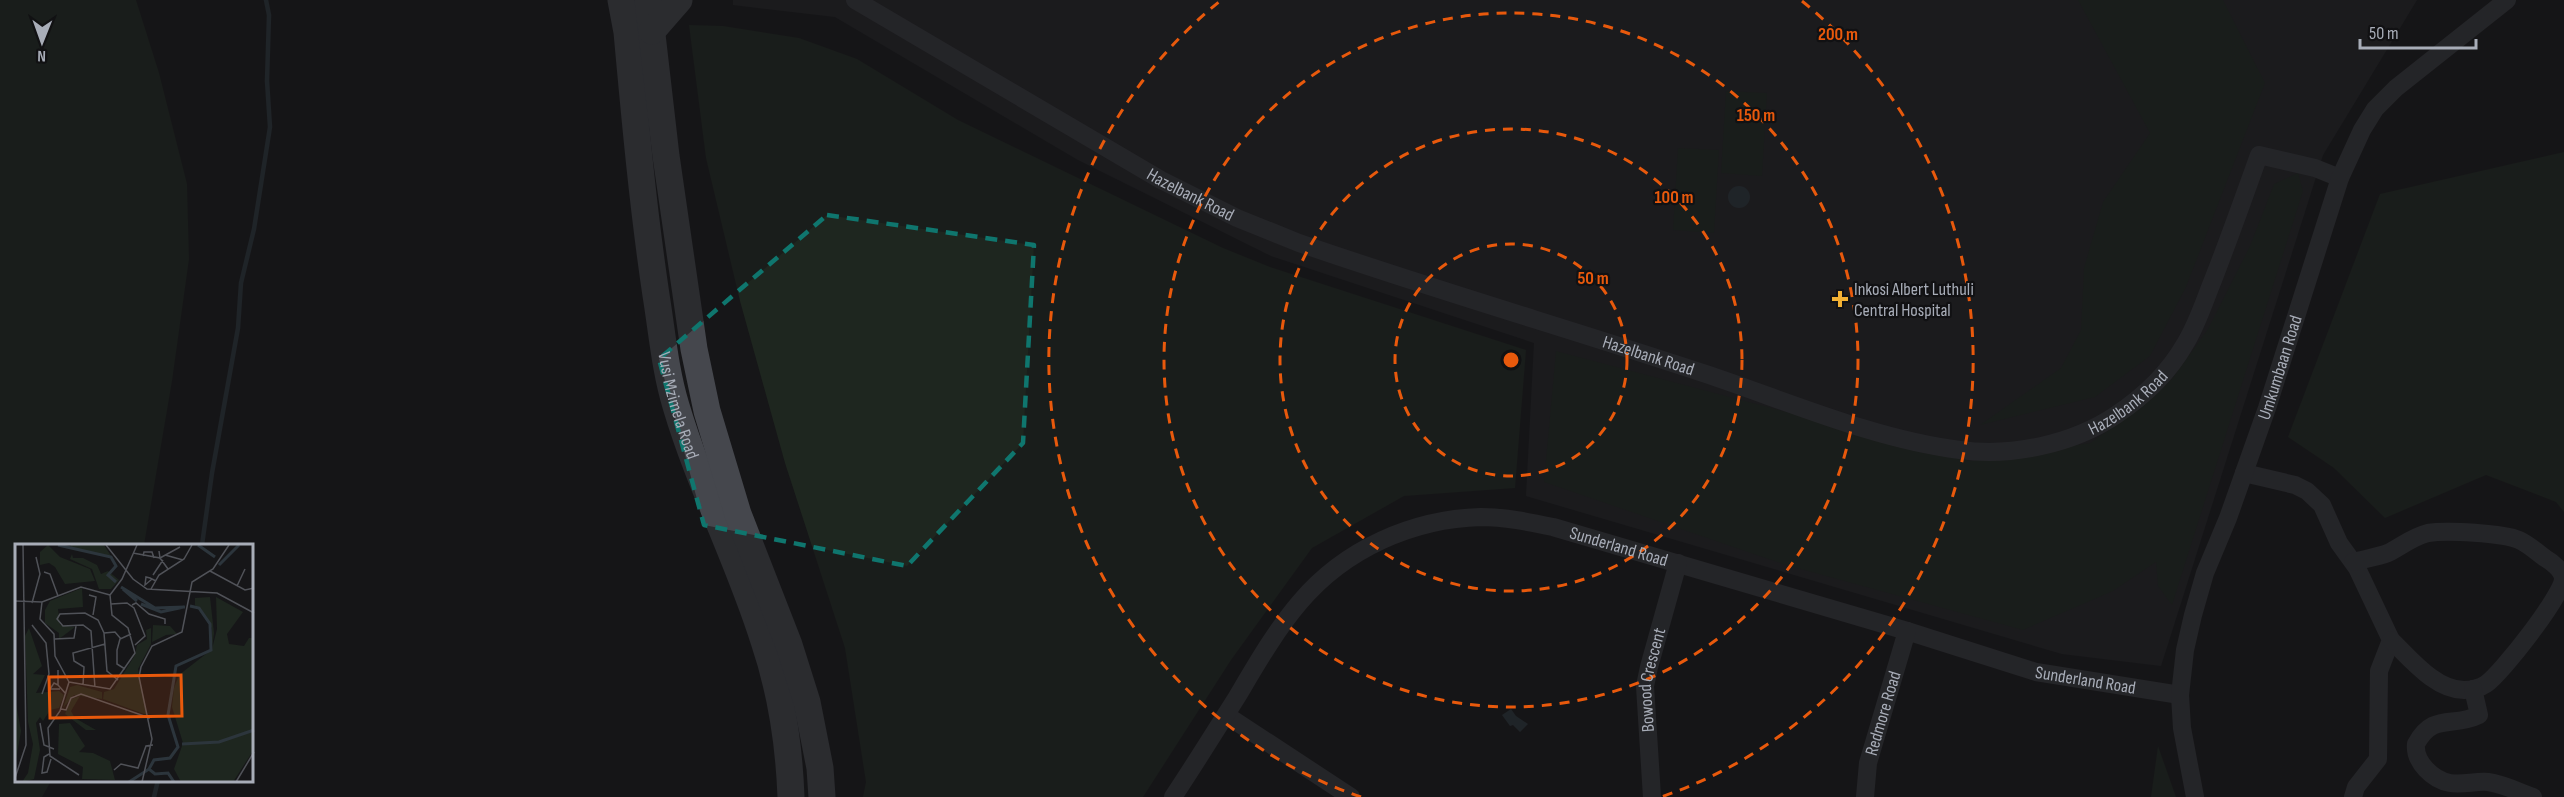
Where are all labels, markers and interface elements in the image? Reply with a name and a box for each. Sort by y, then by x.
north arrow [12,12,72,72]
scale bar [2360,12,2476,50]
text: 50 m [2369,23,2399,44]
text: 200 m [1818,24,1858,45]
text: N [37,46,46,65]
text: 150 m [1737,105,1775,126]
street label: Hazelbank Road [1143,164,1238,225]
text: 100 m [1655,187,1694,208]
text: 50 m [1577,268,1609,289]
place label: Inkosi Albert Luthuli Central Hospital [1854,279,1974,321]
marker: Inkosi Albert Luthuli Central Hospital [1831,290,1849,308]
street label: Umkumbaan Road [2253,313,2306,423]
street label: Hazelbank Road [1600,331,1697,380]
street label: Vusi Mzimela Road [654,350,703,462]
centre of rings [1501,350,1521,370]
street label: Hazelbank Road [2085,366,2172,439]
street label: Sunderland Road [1567,522,1670,571]
inset map [15,544,254,782]
street label: Bowood Crescent [1634,625,1670,733]
street label: Sunderland Road [2034,662,2137,698]
street label: Redmore Road [1860,669,1905,758]

